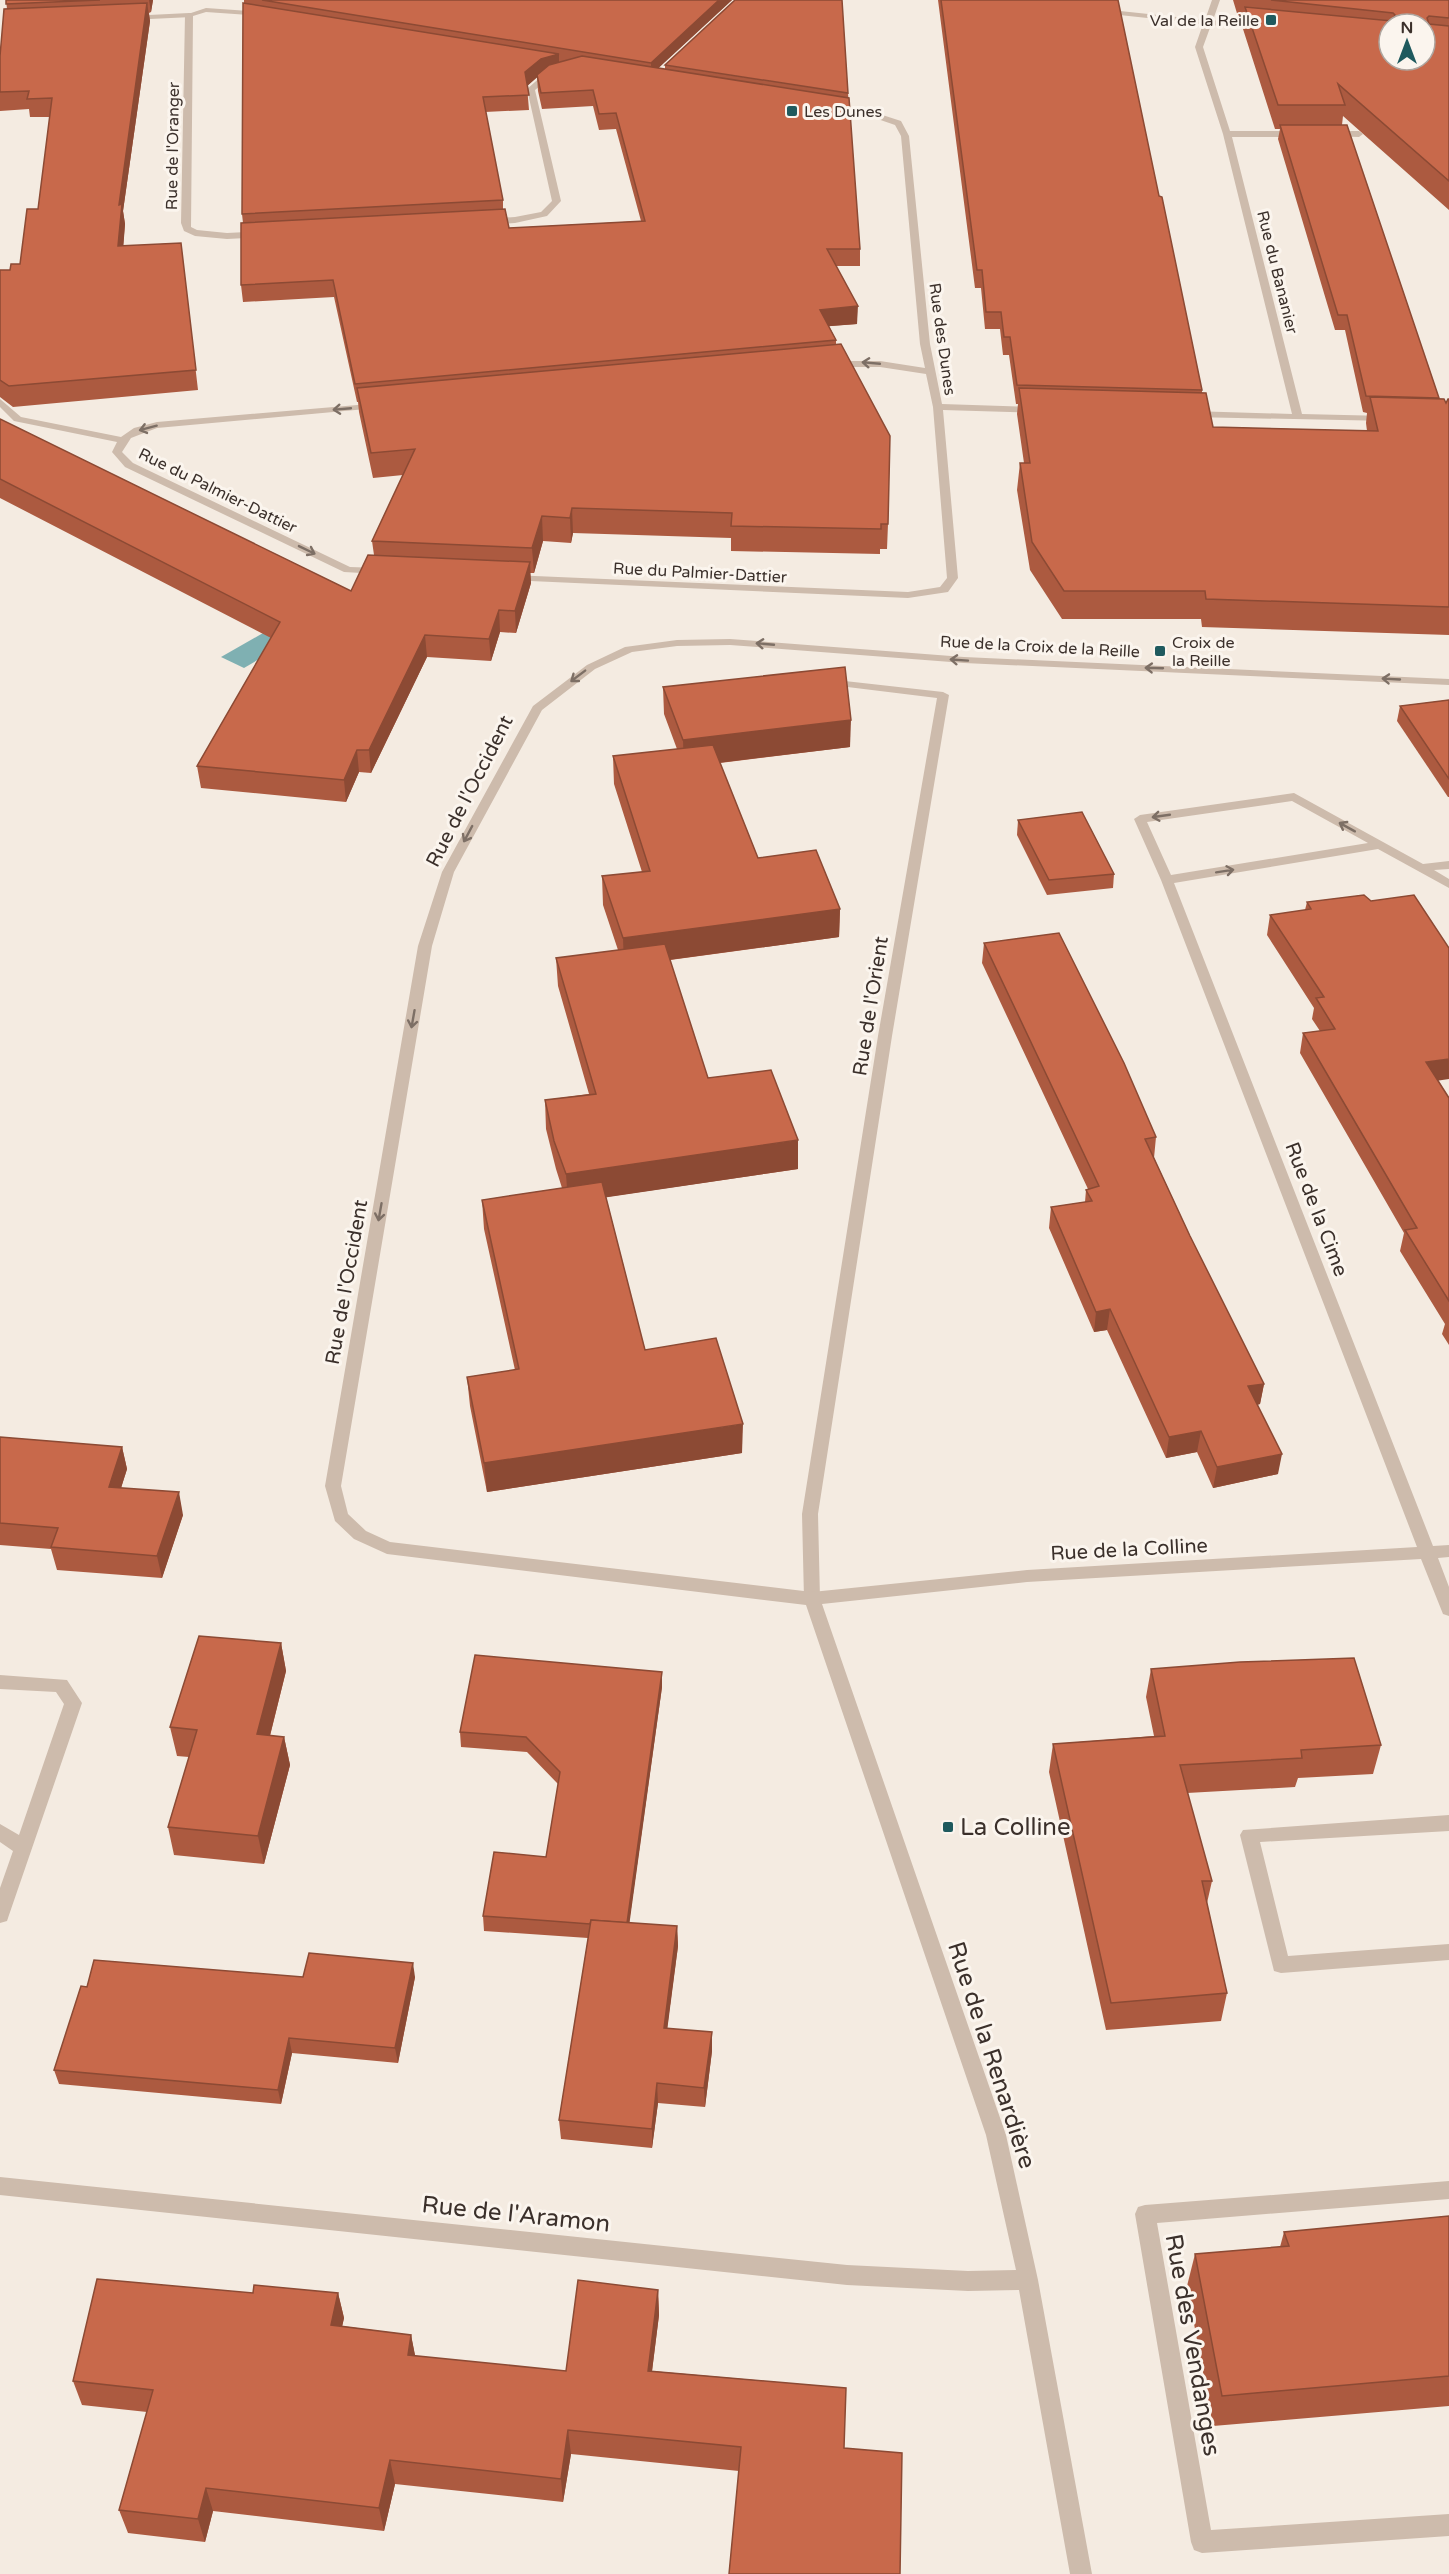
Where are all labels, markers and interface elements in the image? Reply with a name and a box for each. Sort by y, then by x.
place label: Val de la Reille [1150,11,1259,31]
north arrow [1377,12,1437,72]
marker: Val de la Reille [1264,13,1278,27]
text: N [1401,18,1413,38]
street label: Rue de l'Oranger [162,81,184,210]
place label: Les Dunes [804,102,882,122]
marker: Les Dunes [785,104,799,118]
street label: Rue du Bananier [1252,209,1302,337]
street label: Rue des Dunes [924,282,960,397]
one-way arrow [862,357,882,368]
one-way arrow [333,403,353,414]
one-way arrow [139,423,158,434]
street label: Rue du Palmier-Dattier [135,444,301,538]
one-way arrow [297,545,315,557]
street label: Rue du Palmier-Dattier [612,558,788,588]
street label: Rue de la Croix de la Reille [939,632,1140,662]
place label: Croix de la Reille [1172,633,1235,671]
one-way arrow [755,638,775,649]
marker: Croix de la Reille [1153,644,1167,658]
one-way arrow [950,654,969,665]
one-way arrow [1144,663,1164,674]
one-way arrow [570,670,586,683]
one-way arrow [1381,673,1401,684]
street label: Rue de l'Occident [421,711,519,871]
one-way arrow [1151,810,1171,821]
one-way arrow [1338,821,1356,832]
one-way arrow [462,825,474,843]
one-way arrow [1215,865,1234,876]
street label: Rue de l'Orient [848,934,894,1078]
one-way arrow [407,1009,418,1029]
street label: Rue de la Cime [1279,1139,1353,1280]
street label: Rue de l'Occident [321,1197,373,1367]
one-way arrow [374,1201,385,1221]
street label: Rue de la Colline [1050,1534,1208,1566]
place label: La Colline [960,1813,1071,1842]
marker: La Colline [941,1820,955,1834]
street label: Rue de la Renardière [941,1938,1042,2172]
street label: Rue de l'Aramon [420,2190,612,2239]
street label: Rue des Vendanges [1159,2232,1226,2458]

